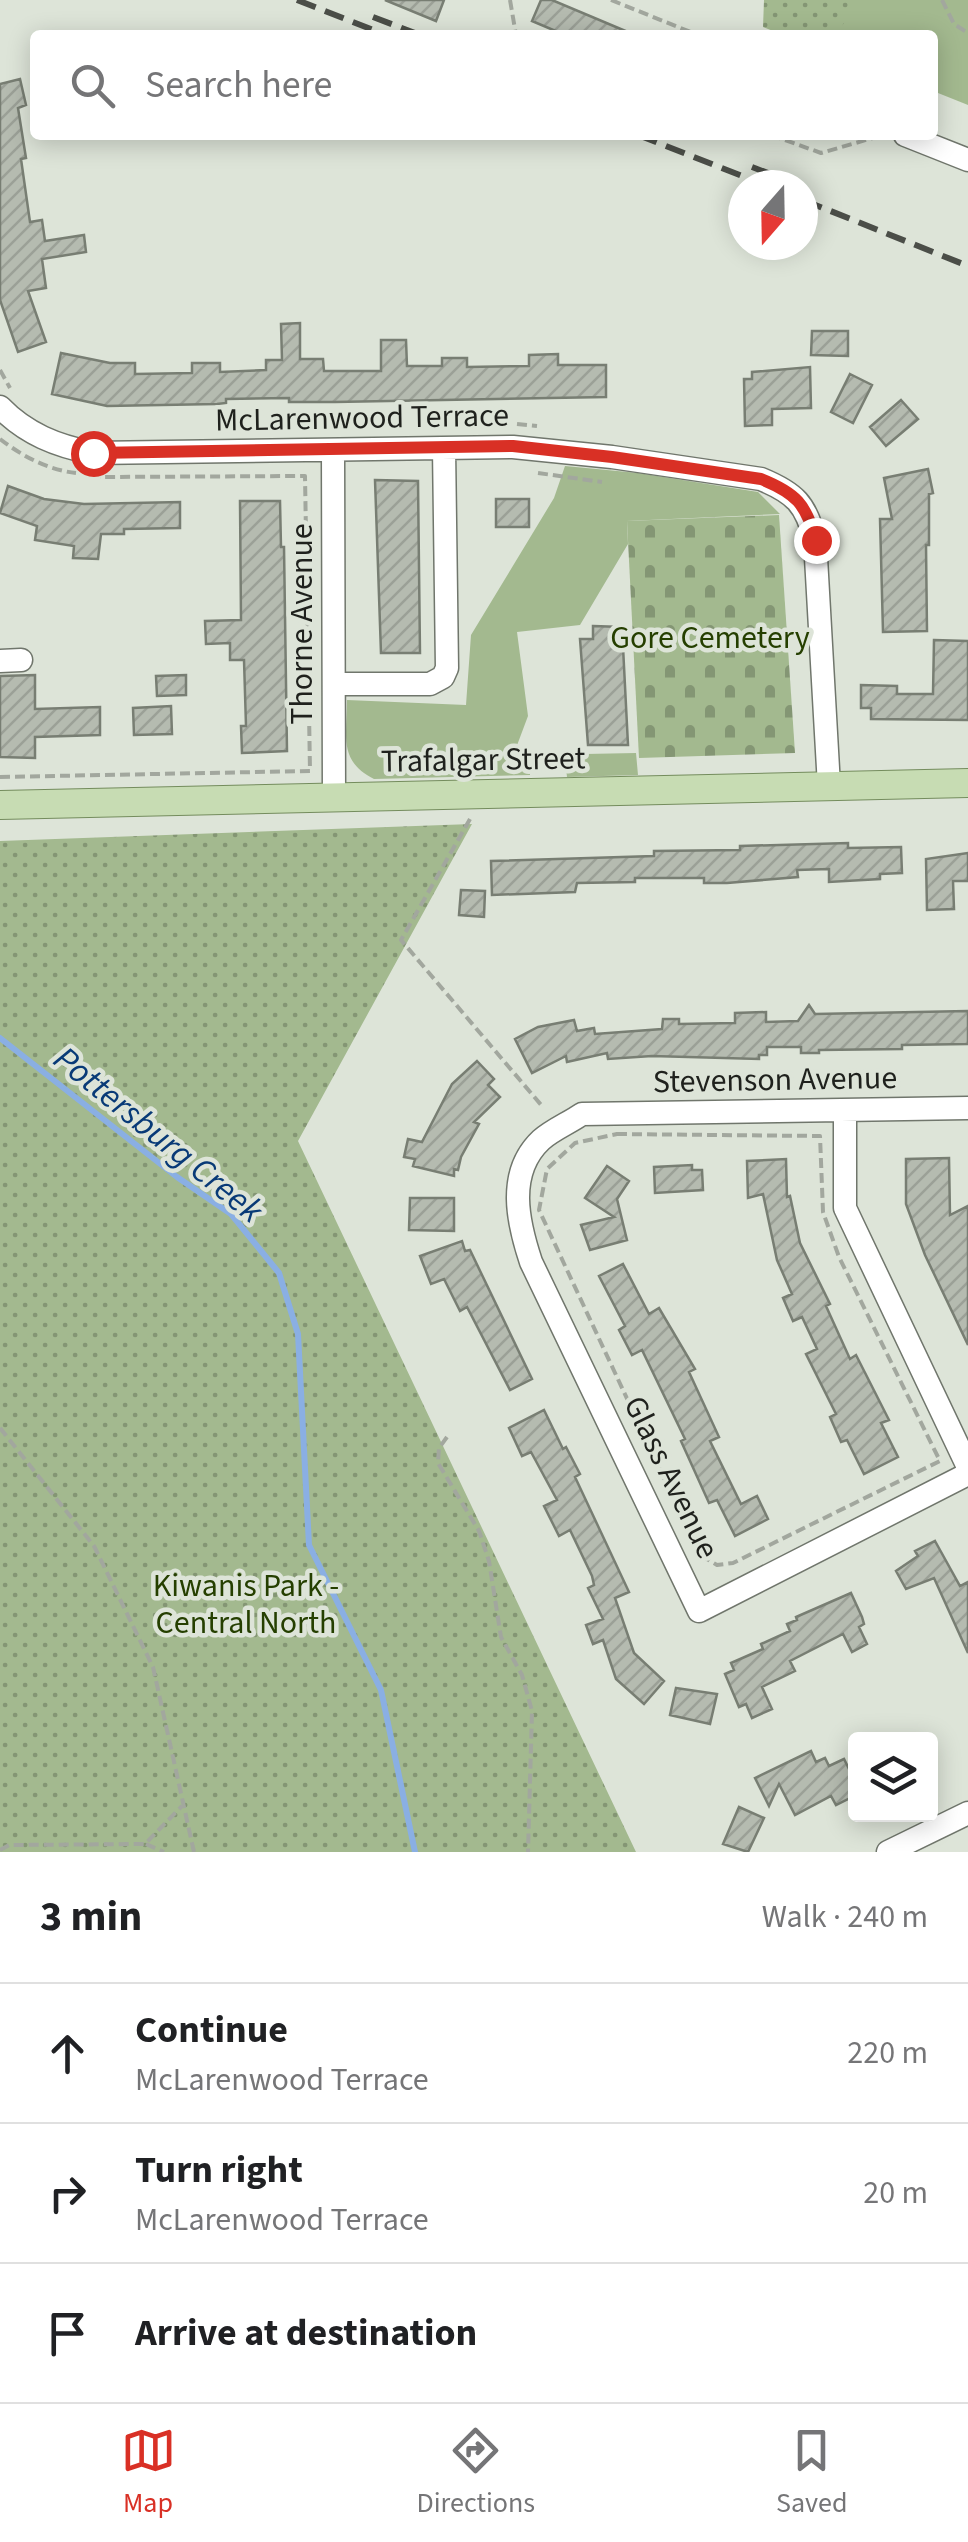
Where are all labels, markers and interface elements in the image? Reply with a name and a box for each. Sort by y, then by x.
search box [30,30,938,140]
icon: search [65,58,120,113]
text: Search here [145,58,332,112]
north arrow [728,170,818,260]
street label: McLarenwood Terrace [215,392,509,444]
route start [71,431,117,477]
route end [794,518,840,564]
street label: Thorne Avenue [279,523,325,725]
park label: Gore Cemetery [610,615,810,661]
street label: Trafalgar Street [380,735,586,785]
water label: Pottersburg Creek [43,1035,275,1236]
street label: Stevenson Avenue [653,1055,898,1105]
street label: Glass Avenue [612,1388,730,1567]
park label: Kiwanis Park - Central North [153,1563,339,1646]
map controls [848,1732,938,1822]
button: layers [848,1732,938,1822]
text: 3 min [40,1887,142,1947]
text: Walk · 240 m [762,1894,928,1940]
text: Continue [135,2003,288,2057]
icon: ahead [40,2026,95,2081]
text: 220 m [847,2030,928,2076]
text: McLarenwood Terrace [135,2057,429,2103]
text: Turn right [135,2143,303,2197]
icon: right [40,2166,95,2221]
text: 20 m [863,2170,928,2216]
text: McLarenwood Terrace [135,2197,429,2243]
icon: arrive [40,2306,95,2361]
text: Arrive at destination [135,2306,477,2360]
tab: Map [121,2423,176,2523]
tab: Directions [417,2423,535,2523]
tab: Saved [776,2423,847,2523]

